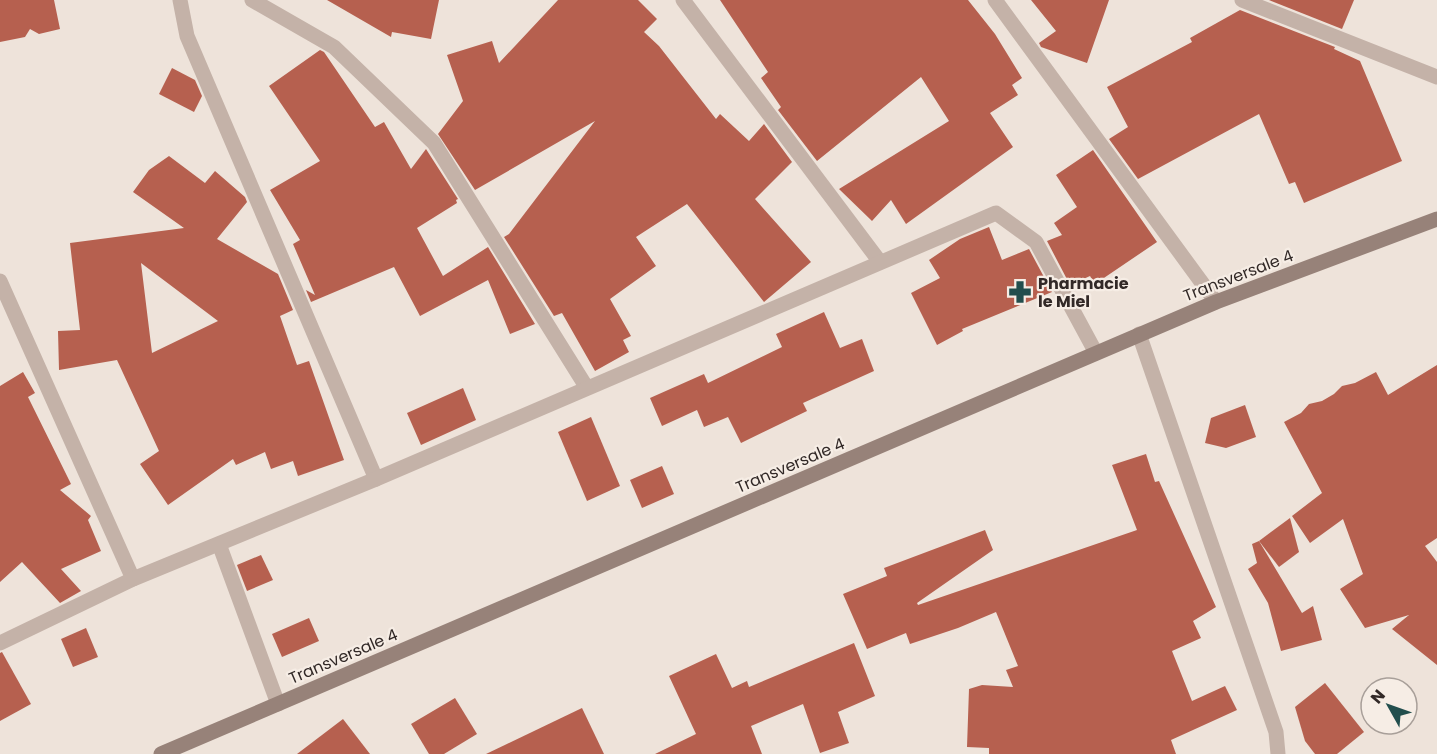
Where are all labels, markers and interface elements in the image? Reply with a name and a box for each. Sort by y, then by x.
street label: Transversale 4 [1180,244,1297,307]
place label: Pharmacie le Miel [1038,272,1129,313]
pharmacy icon: Pharmacie le Miel [1007,279,1033,305]
street label: Transversale 4 [732,432,848,499]
street label: Transversale 4 [285,623,401,690]
north arrow [1359,676,1419,736]
text: N [1365,685,1391,709]

